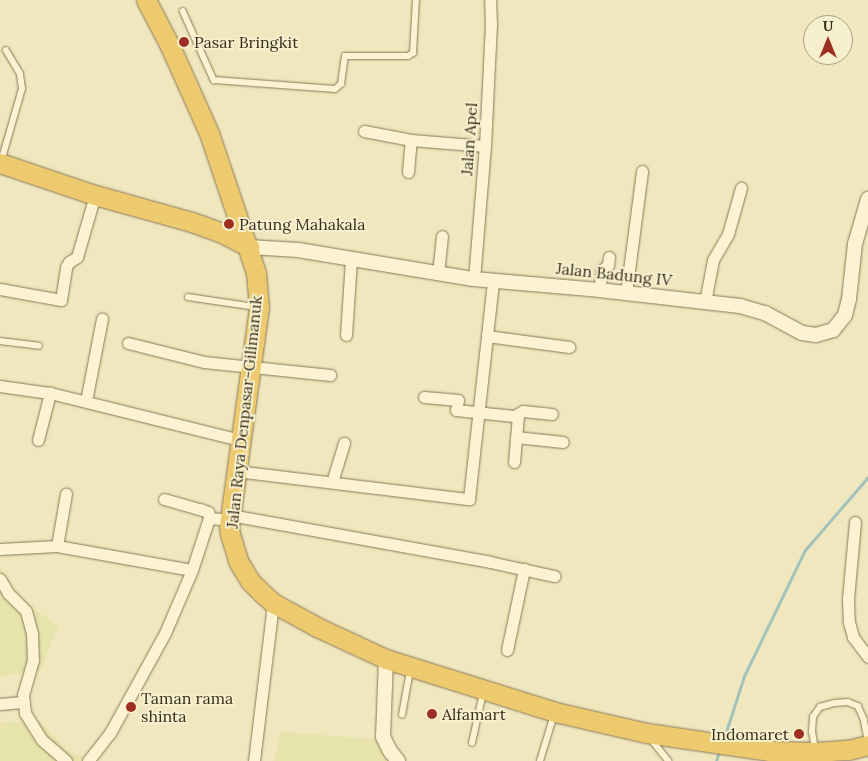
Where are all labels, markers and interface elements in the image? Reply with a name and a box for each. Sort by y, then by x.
north arrow [803,15,853,65]
text: U [823,17,833,35]
place label: Pasar Bringkit [194,32,298,52]
marker: Pasar Bringkit [178,36,190,48]
street label: Jalan Apel [457,102,481,176]
place label: Patung Mahakala [239,214,365,234]
marker: Patung Mahakala [223,218,235,230]
street label: Jalan Badung IV [555,258,673,290]
street label: Jalan Raya Denpasar-Gilimanuk [222,295,266,529]
place label: Taman rama shinta [141,688,233,726]
marker: Taman rama shinta [125,701,137,713]
place label: Alfamart [442,704,506,724]
marker: Alfamart [426,708,438,720]
place label: Indomaret [711,724,789,744]
marker: Indomaret [793,728,805,740]

